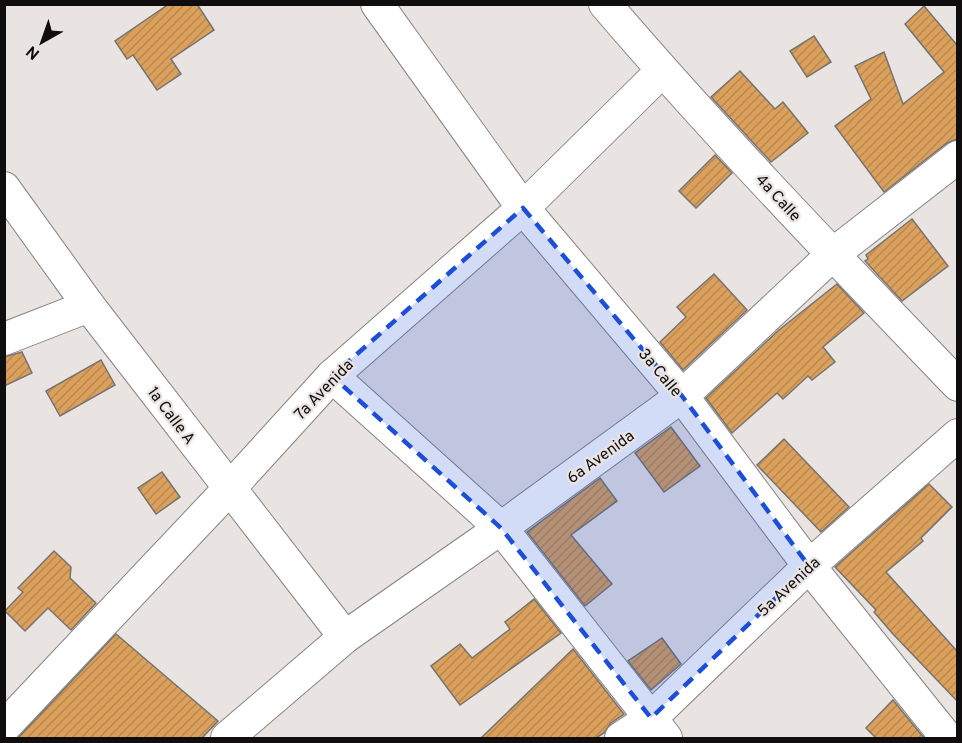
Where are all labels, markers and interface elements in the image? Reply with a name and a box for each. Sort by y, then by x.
north arrow [12,12,72,72]
text: N [23,41,44,63]
street label: 4a Calle [750,170,805,226]
street label: 3a Calle [633,345,686,402]
street label: 7a Avenida [291,356,358,425]
street label: 1a Calle A [142,383,199,449]
street label: 6a Avenida [564,426,639,489]
street label: 5a Avenida [754,553,825,622]

